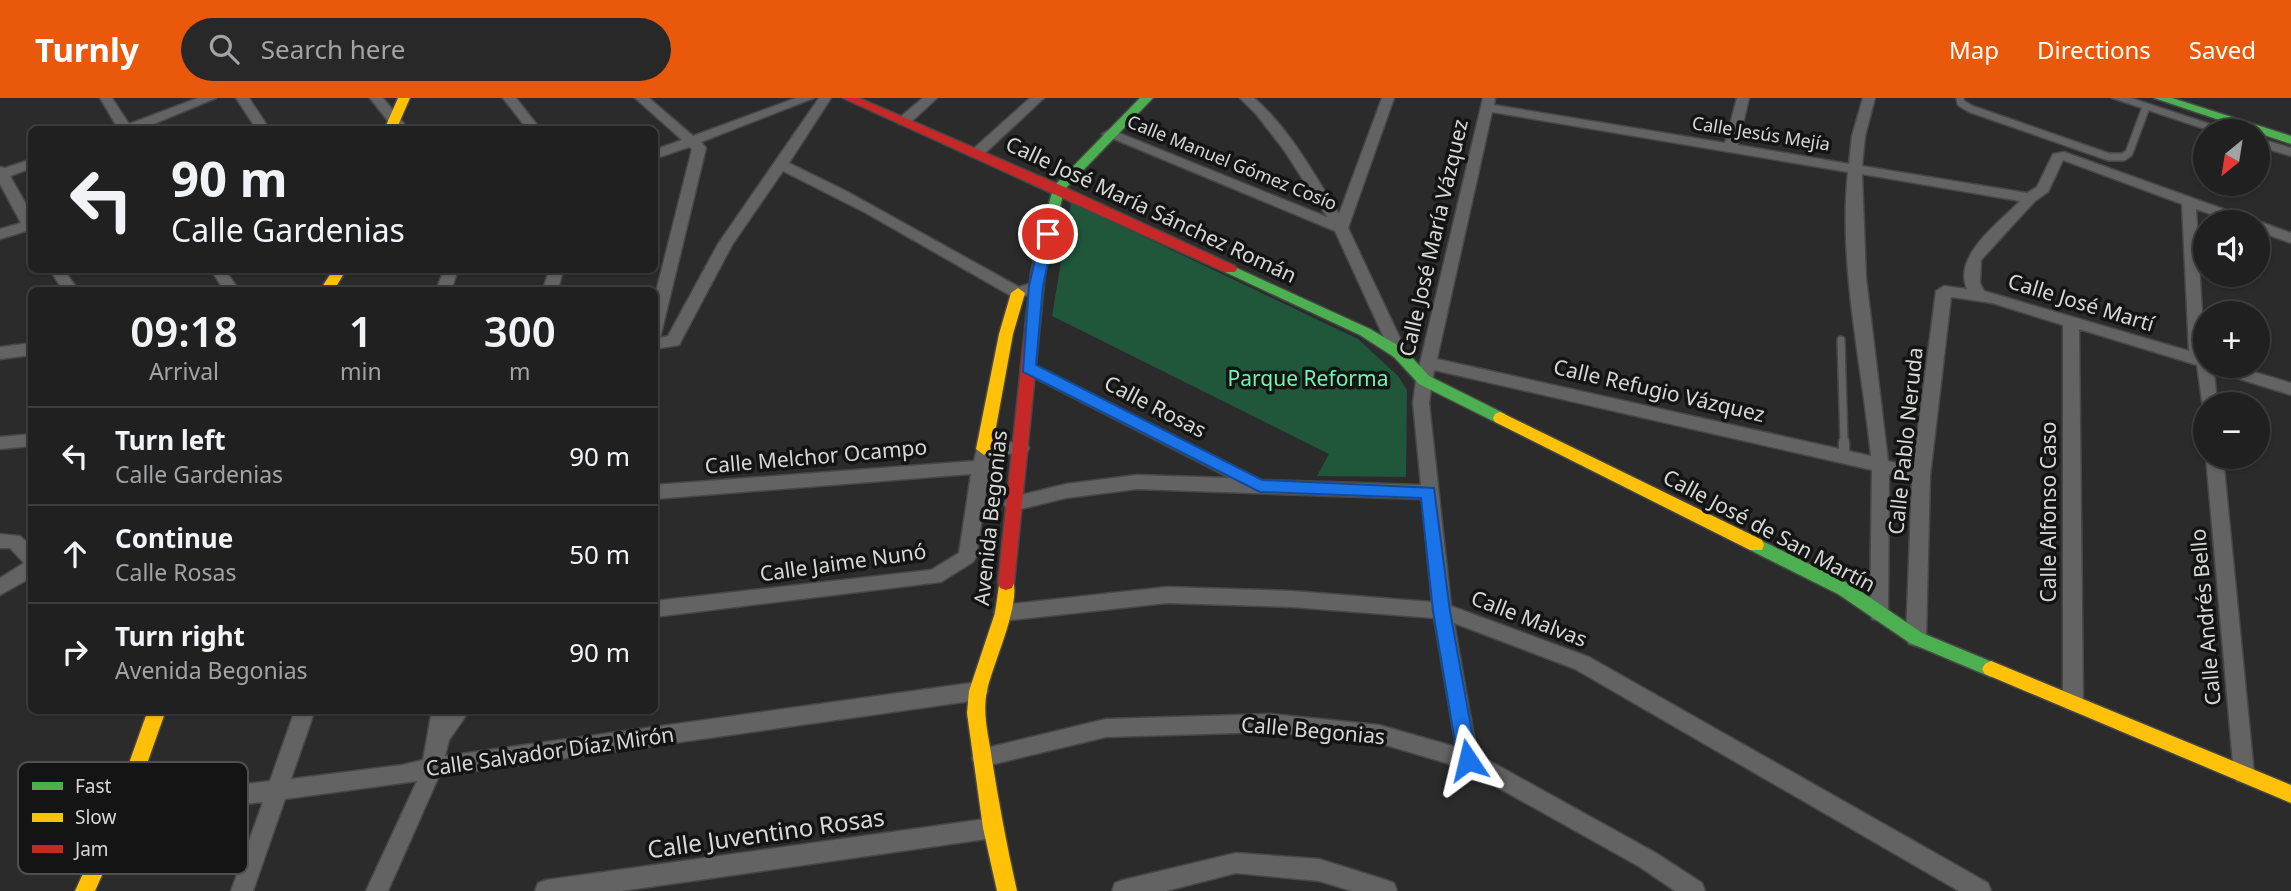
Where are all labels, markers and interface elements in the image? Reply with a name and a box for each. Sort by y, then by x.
search box [181,18,671,81]
text: Turnly [35,27,139,72]
icon: search [205,30,243,68]
text: Search here [261,31,405,67]
text: Map [1949,33,1999,66]
text: Directions [2037,33,2151,66]
text: Saved [2189,33,2256,66]
street label: Calle Manuel Gómez Cosío [1124,109,1341,215]
street label: Calle Jesús Mejía [1690,110,1832,156]
street label: Calle José María Vázquez [1392,116,1474,359]
north arrow [2193,119,2270,196]
map controls [2193,119,2270,469]
street label: Calle José María Sánchez Román [1002,129,1301,289]
text: 90 m [171,145,288,211]
icon: left [56,154,147,245]
pin [1018,204,1078,264]
text: Calle Gardenias [171,208,405,251]
button: sound [2193,210,2270,287]
icon: arrive [1029,215,1067,253]
street label: Calle José Martí [2005,267,2158,338]
button: + [2193,301,2270,378]
text: 09:18 [130,302,238,359]
text: 1 [349,302,373,359]
text: 300 [484,302,556,359]
street label: Calle Pablo Neruda [1881,346,1929,536]
street label: Calle Refugio Vázquez [1551,352,1768,428]
text: Arrival [149,355,219,387]
text: min [340,355,382,387]
text: m [509,355,531,387]
park label: Parque Reforma [1228,364,1388,392]
street label: Calle Rosas [1100,368,1211,444]
button: − [2193,392,2270,469]
text: Turn left [115,422,226,458]
street label: Calle Alfonso Caso [2034,422,2062,602]
street label: Avenida Begonias [967,429,1013,607]
street label: Calle Melchor Ocampo [704,432,928,480]
icon: left [56,437,94,475]
text: 90 m [569,438,630,474]
text: Calle Gardenias [115,458,283,490]
street label: Calle José de San Martín [1659,462,1880,598]
text: Continue [115,520,233,556]
street label: Calle Andrés Bello [2183,528,2227,707]
icon: ahead [56,535,94,573]
text: 50 m [569,536,630,572]
street label: Calle Jaime Nunó [758,536,928,588]
text: Calle Rosas [115,556,236,588]
street label: Calle Malvas [1467,583,1591,653]
text: Turn right [115,618,245,654]
icon: right [56,633,94,671]
text: 90 m [569,634,630,670]
text: Avenida Begonias [115,654,308,686]
street label: Calle Begonias [1240,710,1386,750]
street label: Calle Salvador Díaz Mirón [424,720,676,782]
position arrow [1431,723,1505,797]
legend [18,762,248,874]
text: Fast [75,773,112,799]
street label: Calle Juventino Rosas [645,800,886,865]
text: Slow [75,804,116,830]
text: Jam [73,836,109,862]

